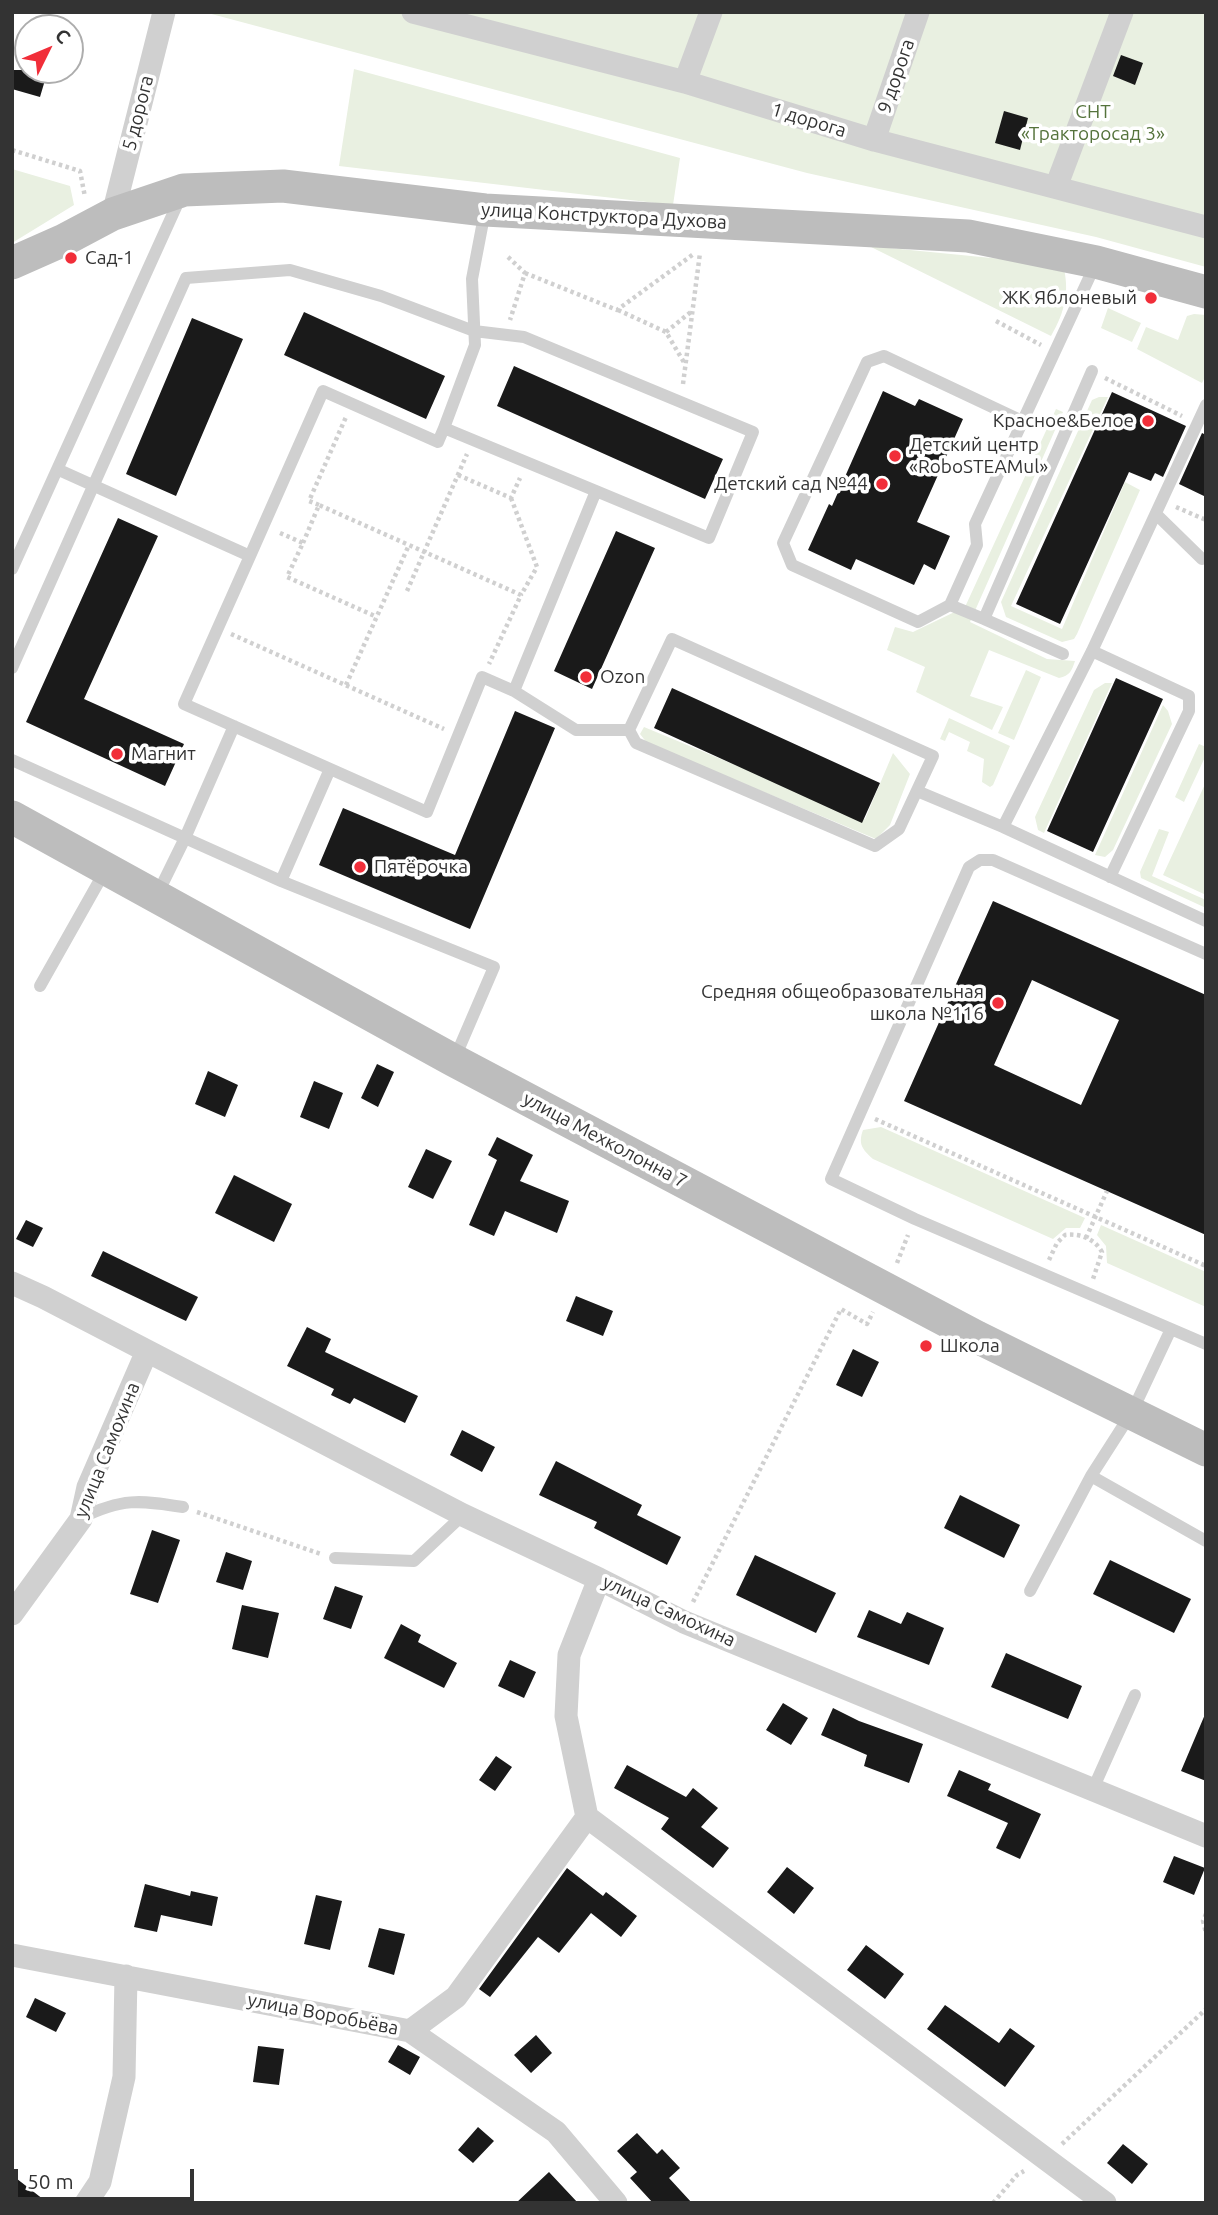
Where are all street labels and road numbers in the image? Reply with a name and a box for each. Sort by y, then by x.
street label: 9 дорога [873,36,919,116]
street label: 5 дорога [118,73,158,153]
street label: 1 дорога [769,98,849,142]
street label: улица Конструктора Духова [480,198,728,234]
street label: улица Мехколонна 7 [519,1087,691,1193]
street label: улица Самохина [69,1379,145,1521]
street label: улица Самохина [599,1570,739,1652]
street label: улица Воробьёва [246,1988,400,2040]

